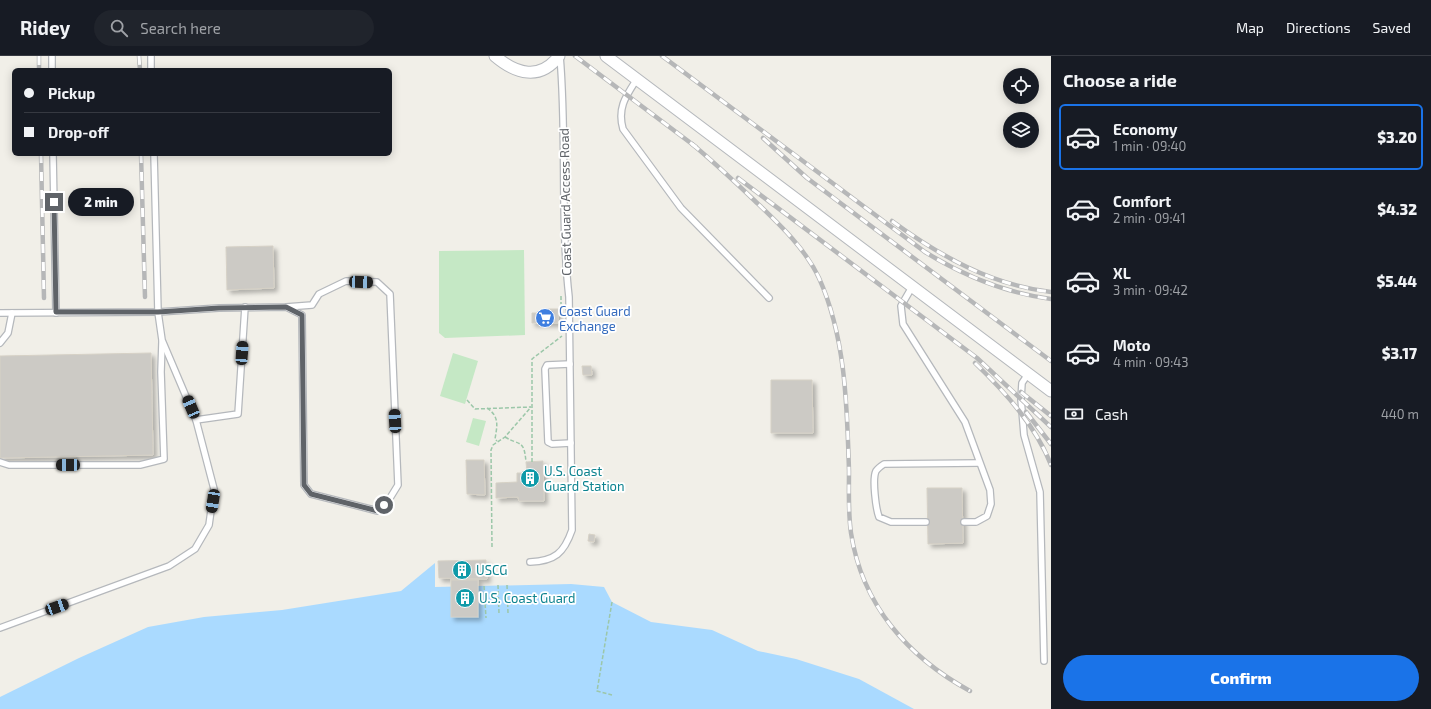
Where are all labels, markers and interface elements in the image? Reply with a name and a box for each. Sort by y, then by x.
search box [94,10,374,46]
text: Ridey [20,16,70,39]
icon: search [108,17,130,39]
text: Search here [140,19,221,37]
text: Map [1236,19,1264,36]
text: Directions [1286,19,1351,36]
text: Saved [1373,19,1411,36]
map controls [1003,68,1039,148]
button: locate [1003,68,1039,104]
text: Choose a ride [1063,69,1177,91]
text: Pickup [48,84,95,102]
button: layers [1003,112,1039,148]
icon: car [1065,119,1101,155]
text: Economy [1113,120,1178,138]
text: Drop-off [48,123,109,141]
street label: Coast Guard Access Road [556,128,574,276]
text: $3.20 [1377,128,1417,146]
text: 1 min · 09:40 [1113,138,1186,154]
callout: 2 min [68,188,134,216]
icon: car [1065,191,1101,227]
text: Comfort [1113,192,1171,210]
route end [45,193,63,211]
text: 2 min [84,194,118,210]
text: $4.32 [1377,200,1417,218]
text: 2 min · 09:41 [1113,210,1186,226]
icon: car [1065,263,1101,299]
text: XL [1113,264,1131,282]
text: $5.44 [1377,272,1417,290]
car [349,276,373,288]
text: 3 min · 09:42 [1113,282,1188,298]
place label: Coast Guard Exchange [559,303,631,334]
supermarket icon: Coast Guard Exchange [534,307,556,329]
icon: car [1065,335,1101,371]
text: Moto [1113,336,1151,354]
car [235,341,249,365]
text: $3.17 [1382,344,1417,362]
text: 4 min · 09:43 [1113,354,1189,370]
car [181,394,201,420]
icon: cash [1063,403,1085,425]
text: Cash [1095,405,1128,423]
text: 440 m [1381,406,1419,422]
car [388,409,402,433]
car [56,459,80,471]
place label: U.S. Coast Guard Station [544,463,625,494]
building icon: U.S. Coast Guard Station [519,467,541,489]
car [205,488,221,514]
route start [375,496,393,514]
building icon: USCG [451,559,473,581]
place label: USCG [476,562,507,578]
building icon: U.S. Coast Guard [454,587,476,609]
place label: U.S. Coast Guard [479,590,575,606]
car [44,597,70,617]
button: Confirm [1063,655,1419,701]

